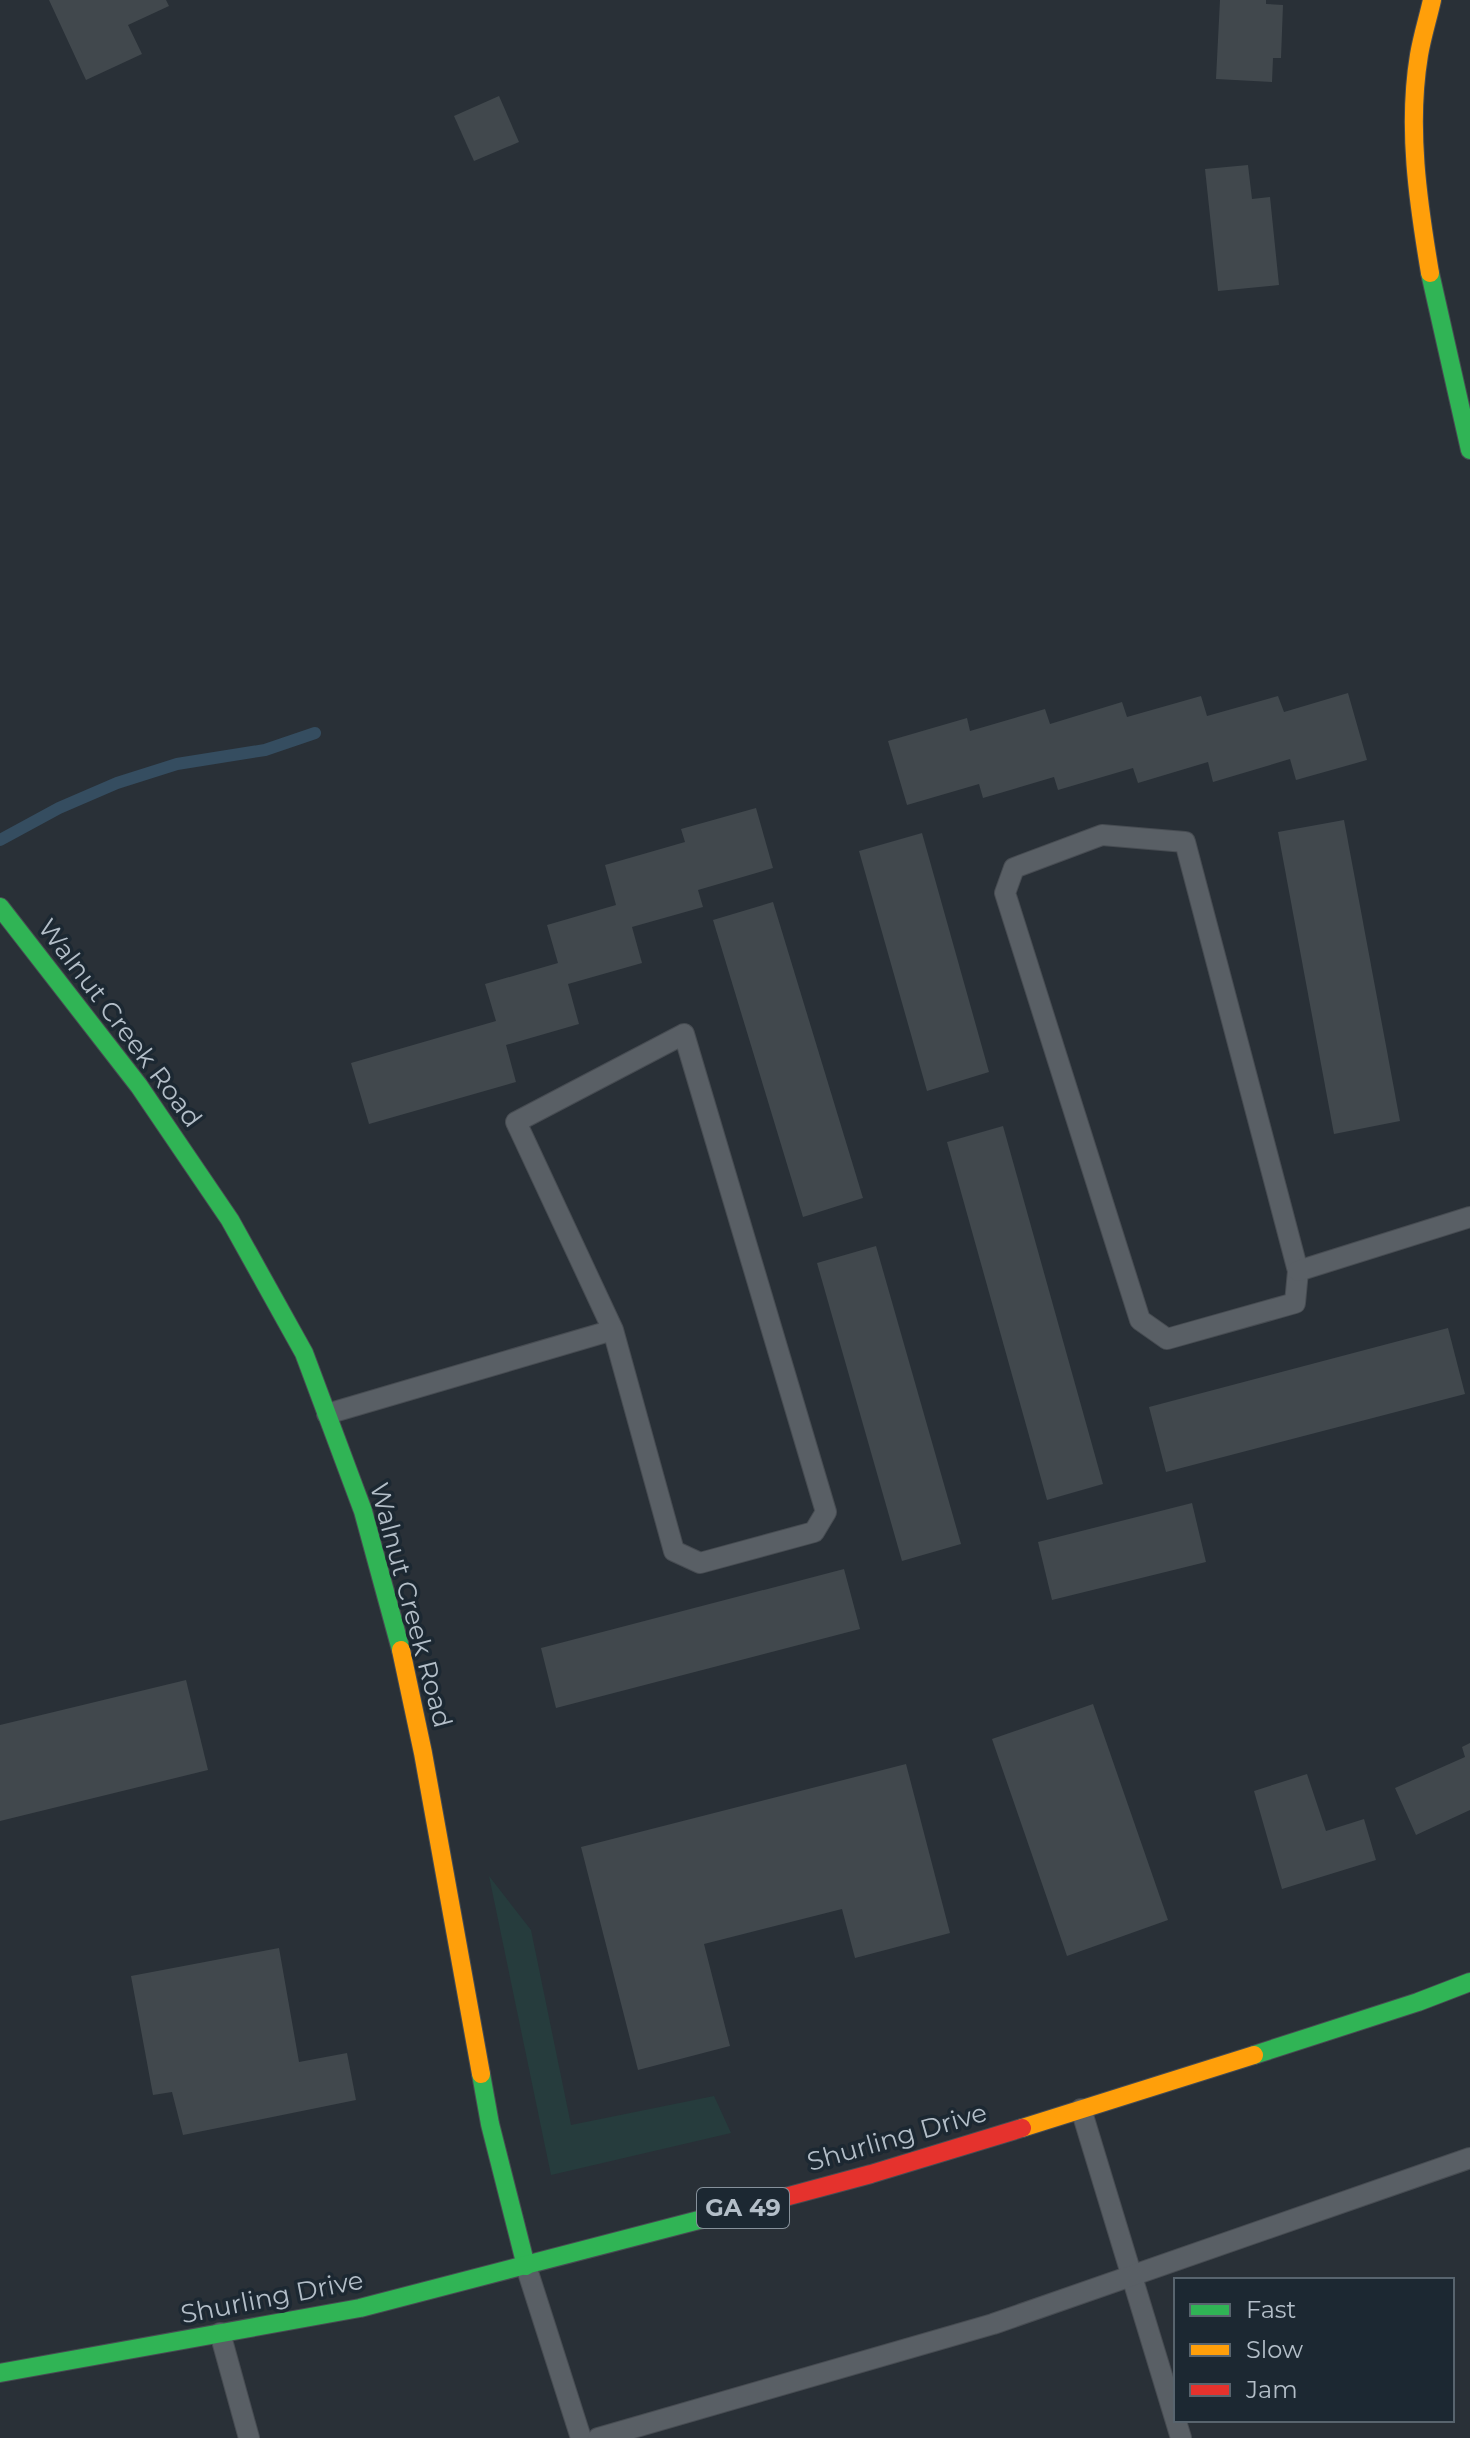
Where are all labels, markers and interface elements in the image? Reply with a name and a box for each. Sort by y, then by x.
street label: Walnut Creek Road [31,913,209,1133]
street label: Walnut Creek Road [363,1479,459,1731]
street label: Shurling Drive [803,2096,991,2178]
road number: GA 49 [697,2188,789,2228]
street label: Shurling Drive [178,2264,366,2330]
legend [1174,2278,1454,2422]
text: Fast [1246,2295,1297,2324]
text: Slow [1246,2335,1303,2364]
text: Jam [1245,2375,1298,2404]

